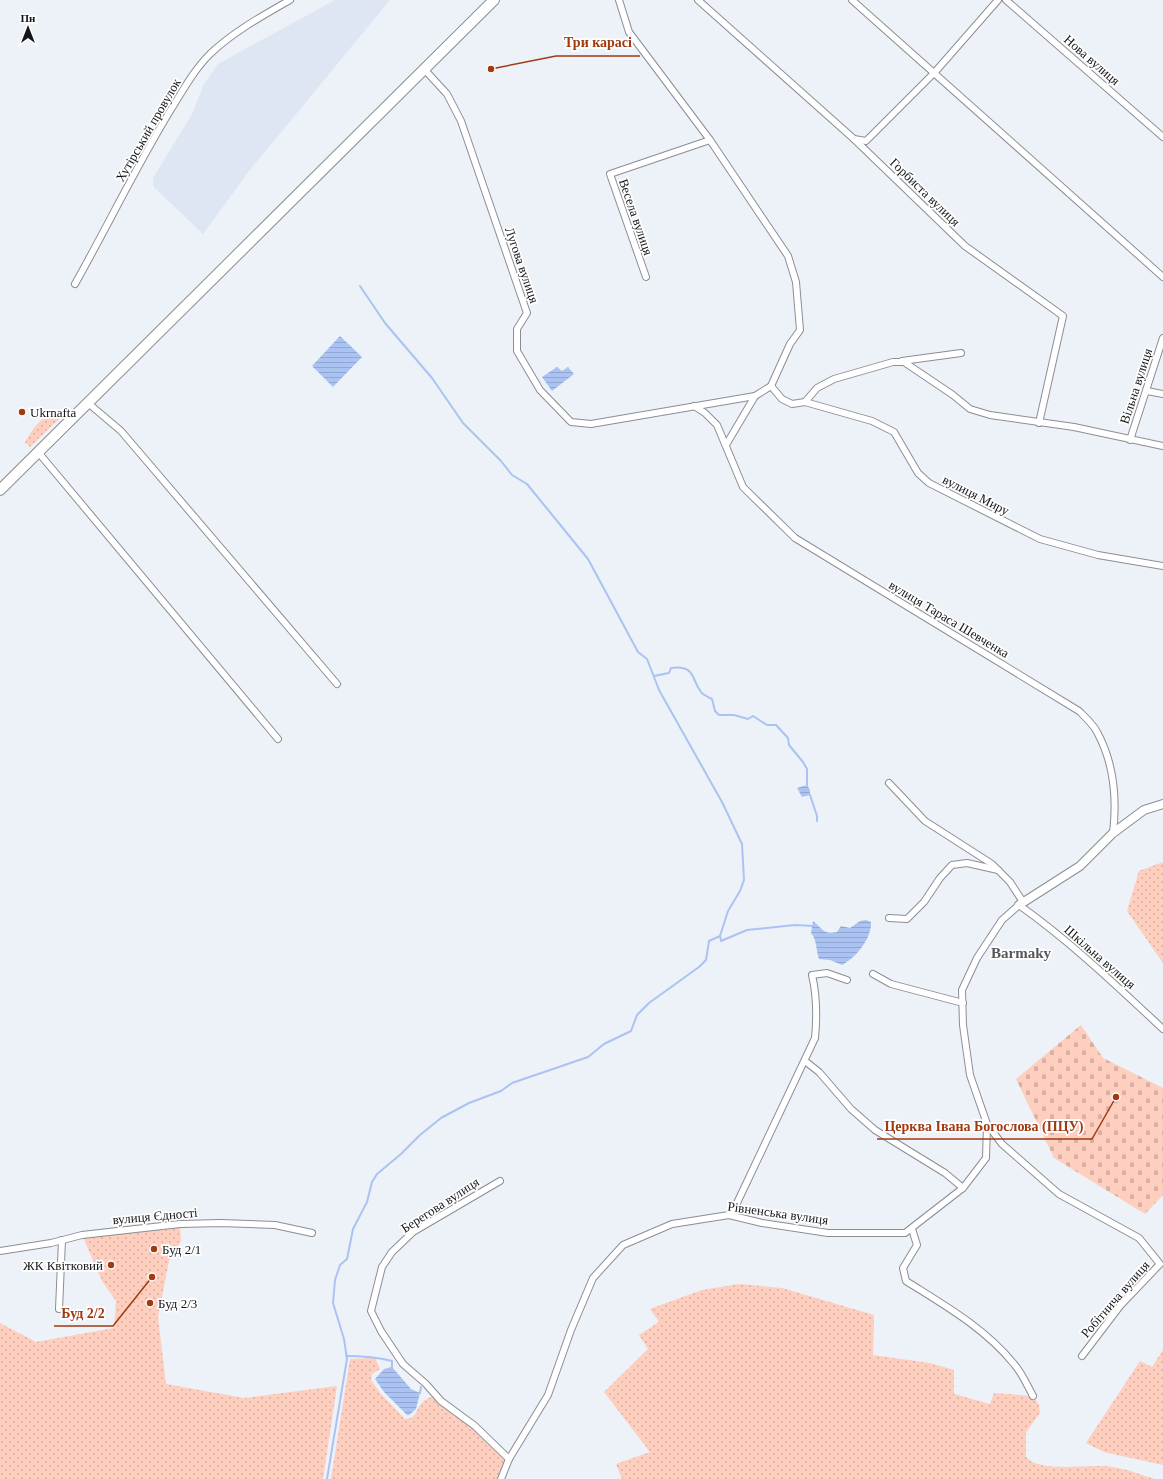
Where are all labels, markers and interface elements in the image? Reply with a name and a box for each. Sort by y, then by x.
north arrow [8,8,48,48]
text: Пн [21,12,36,24]
callout: Три карасі [556,30,640,56]
street label: Нова вулиця [1061,32,1123,88]
text: Три карасі [564,35,632,50]
street label: Хутірський провулок [112,75,184,184]
street label: Горбиста вулиця [887,155,963,229]
street label: Весела вулиця [616,177,656,257]
street label: Лугова вулиця [502,225,542,305]
street label: Вільна вулиця [1117,346,1155,426]
place label: Ukrnafta [30,405,76,420]
marker: Ukrnafta [17,407,27,417]
street label: вулиця Миру [940,472,1012,518]
street label: вулиця Тараса Шевченка [886,577,1012,661]
street label: Шкільна вулиця [1061,922,1139,992]
district label: Barmaky [991,945,1052,961]
callout: Церква Івана Богослова (ПЦУ) [877,1113,1092,1139]
text: Церква Івана Богослова (ПЦУ) [884,1119,1084,1135]
street label: Берегова вулиця [398,1174,482,1236]
street label: Рівненська вулиця [727,1199,829,1227]
street label: вулиця Єдності [112,1205,199,1227]
place label: Буд 2/1 [162,1242,201,1257]
marker: Буд 2/1 [149,1244,159,1254]
place label: ЖК Квітковий [23,1258,103,1273]
street label: Робітнича вулиця [1078,1258,1152,1340]
marker: ЖК Квітковий [106,1260,116,1270]
place label: Буд 2/3 [158,1296,197,1311]
marker: Буд 2/3 [145,1298,155,1308]
callout: Буд 2/2 [54,1300,113,1326]
text: Буд 2/2 [61,1306,105,1321]

